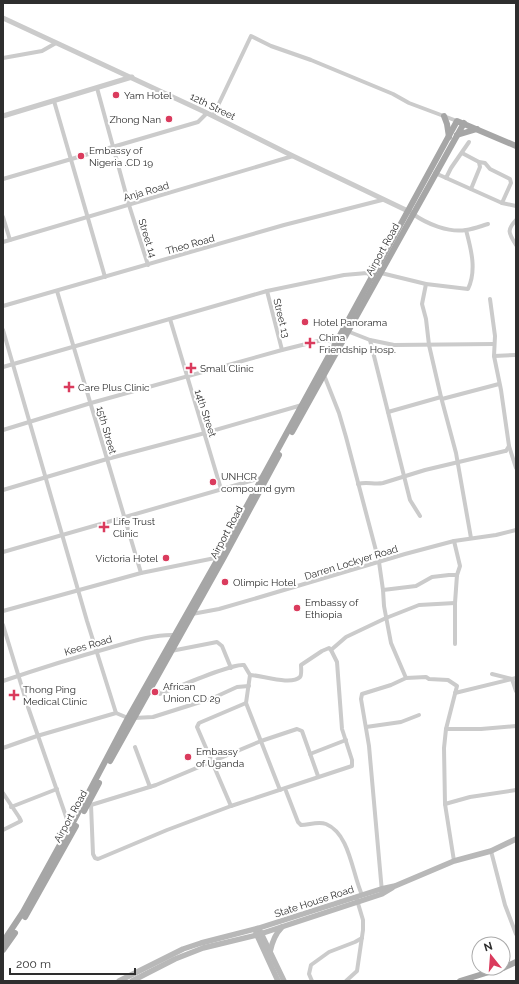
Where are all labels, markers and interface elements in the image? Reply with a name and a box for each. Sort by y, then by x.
marker: Yam Hotel [111,90,121,100]
place label: Yam Hotel [124,90,172,101]
street label: 12th Street [188,91,238,122]
place label: Zhong Nan [109,114,161,125]
marker: Zhong Nan [164,114,174,124]
place label: Embassy of Nigeria .CD 19 [89,145,153,168]
marker: Embassy of Nigeria .CD 19 [76,151,86,161]
street label: Anja Road [122,180,170,203]
street label: Street 14 [136,217,159,259]
street label: Airport Road [364,221,401,277]
street label: Theo Road [164,232,216,257]
street label: Street 13 [271,297,292,339]
marker: Hotel Panorama [300,317,310,327]
place label: Hotel Panorama [313,317,387,328]
place label: China Friendship Hosp. [319,332,396,355]
marker: China Friendship Hosp. [304,337,316,349]
marker: Small Clinic [185,362,197,374]
place label: Small Clinic [200,363,254,374]
marker: Care Plus Clinic [63,381,75,393]
place label: Care Plus Clinic [78,382,150,393]
street label: 14th Street [193,388,219,439]
street label: 15th Street [94,405,119,456]
place label: UNHCR compound gym [221,471,295,494]
marker: UNHCR compound gym [208,477,218,487]
street label: Airport Road [208,504,245,560]
place label: Life Trust Clinic [113,516,156,539]
marker: Life Trust Clinic [98,521,110,533]
street label: Darren Lockyer Road [303,543,399,582]
place label: Victoria Hotel [96,553,158,564]
marker: Victoria Hotel [161,553,171,563]
marker: Olimpic Hotel [220,577,230,587]
place label: Olimpic Hotel [233,577,296,588]
place label: Embassy of Ethiopia [305,597,359,620]
marker: Embassy of Ethiopia [292,603,302,613]
street label: Kees Road [63,633,113,658]
place label: African Union CD 29 [163,681,221,704]
place label: Thong Ping Medical Clinic [23,684,88,707]
marker: African Union CD 29 [150,687,160,697]
marker: Thong Ping Medical Clinic [8,689,20,701]
place label: Embassy of Uganda [196,746,244,769]
marker: Embassy of Uganda [183,752,193,762]
street label: Airport Road [52,788,89,844]
street label: State House Road [273,883,355,920]
north arrow [471,936,511,976]
text: N [482,939,494,954]
scale bar [10,950,135,976]
text: 200 m [16,957,51,971]

